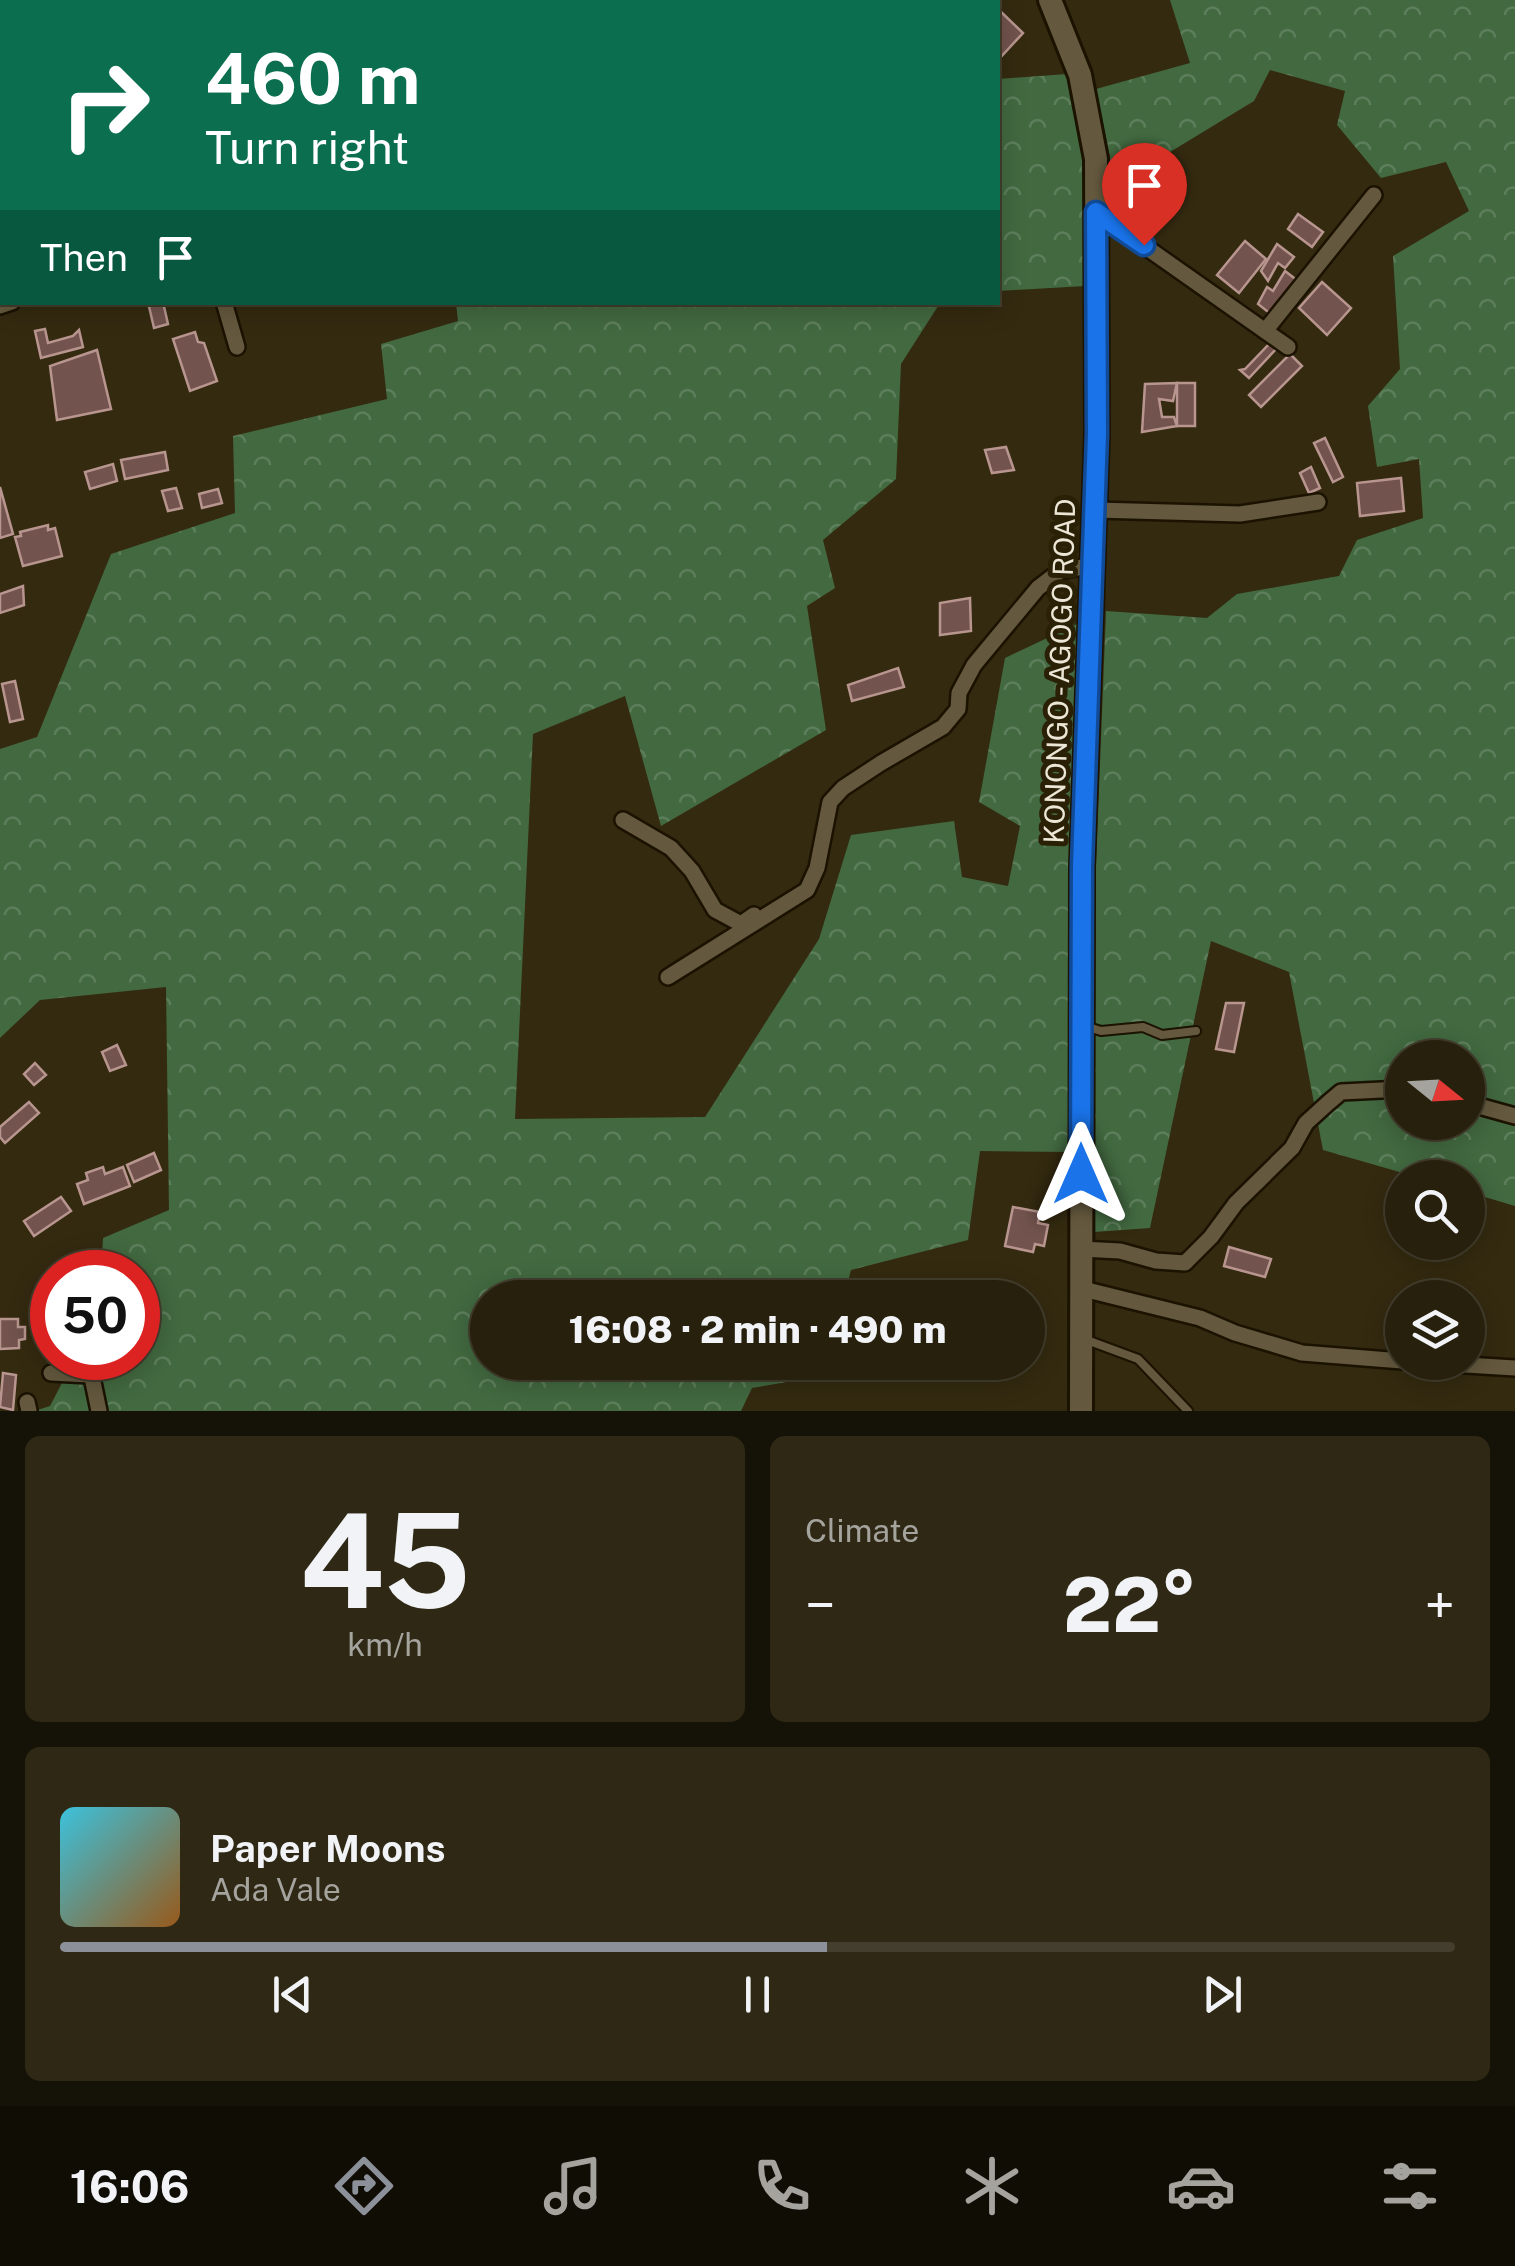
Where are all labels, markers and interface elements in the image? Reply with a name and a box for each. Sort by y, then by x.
text: 460 m [205,37,421,120]
icon: right [40,40,170,170]
text: Turn right [205,121,409,174]
pin [1102,143,1187,246]
icon: arrive [1117,158,1172,213]
icon: arrive [148,230,203,285]
text: Then [40,235,128,280]
street label: KONONGO - AGOGO ROAD [1036,498,1082,844]
north arrow [1385,1040,1485,1140]
map controls [1385,1040,1485,1380]
position arrow [1029,1122,1133,1226]
button: search [1385,1160,1485,1260]
speed limit sign: 50 [30,1250,160,1380]
button: layers [1385,1280,1485,1380]
text: 16:08 · 2 min · 490 m [569,1307,946,1352]
text: 45 [299,1485,471,1637]
text: Climate [805,1512,919,1549]
text: 22° [1063,1561,1197,1649]
text: − [805,1573,836,1637]
text: + [1425,1573,1455,1637]
text: km/h [347,1626,423,1663]
text: Paper Moons [210,1826,445,1871]
text: Ada Vale [210,1871,341,1908]
icon: previous [265,1967,320,2022]
icon: pause [730,1967,785,2022]
icon: next [1195,1967,1250,2022]
icon: directions [329,2151,399,2221]
icon: music [538,2151,608,2221]
icon: phone [747,2151,817,2221]
icon: climate [957,2151,1027,2221]
icon: car [1166,2151,1236,2221]
icon: filters [1375,2151,1445,2221]
text: 16:06 [70,2160,189,2213]

